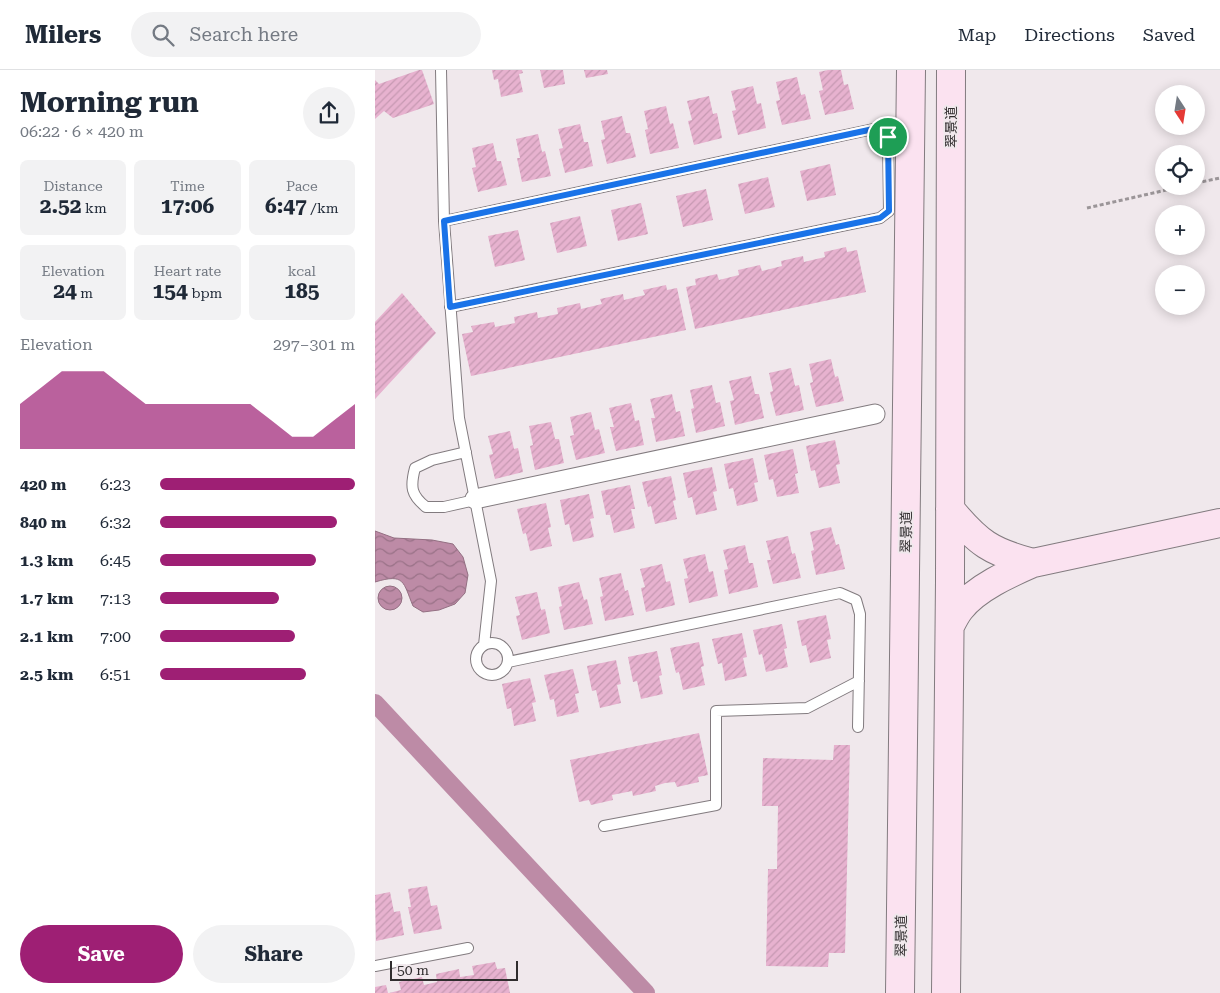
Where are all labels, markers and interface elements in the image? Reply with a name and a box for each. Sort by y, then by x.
search box [131,12,481,57]
text: Milers [25,21,101,49]
icon: search [149,21,177,49]
text: Search here [189,23,298,46]
text: Map [958,24,996,45]
text: Directions [1024,24,1115,45]
text: Saved [1143,24,1195,45]
north arrow [1155,85,1205,135]
map controls [1155,85,1205,315]
text: Morning run [20,86,199,119]
button: share [303,87,355,139]
street label: 翠景道 [943,106,959,148]
pin [867,116,909,158]
text: 06:22 · 6 × 420 m [20,122,144,141]
icon: arrive [874,123,902,151]
button: locate [1155,145,1205,195]
text: Distance [44,178,103,194]
text: Time [170,178,205,194]
text: Pace [286,178,318,194]
text: 2.52 [40,194,82,218]
text: 17:06 [161,194,214,218]
text: 6:47 [265,194,307,218]
text: km [82,200,107,216]
text: /km [307,200,339,216]
button: + [1155,205,1205,255]
text: Elevation [41,263,105,279]
text: Heart rate [154,263,221,279]
text: kcal [288,263,316,279]
button: − [1155,265,1205,315]
text: 24 [53,279,77,303]
text: 154 [153,279,188,303]
text: 185 [284,279,319,303]
text: m [77,285,93,301]
text: bpm [188,285,222,301]
text: Elevation [20,335,93,354]
text: 297–301 m [273,335,355,354]
text: 420 m [20,475,66,494]
text: 6:23 [100,475,131,494]
street label: 翠景道 [898,511,914,553]
text: 840 m [20,513,66,532]
text: 6:32 [100,513,131,532]
text: 1.3 km [20,551,73,570]
text: 6:45 [100,551,131,570]
text: 1.7 km [20,589,73,608]
text: 7:13 [100,589,131,608]
text: 2.1 km [20,627,73,646]
text: 7:00 [100,627,131,646]
text: 2.5 km [20,665,73,684]
text: 6:51 [100,665,131,684]
street label: 翠景道 [893,915,909,957]
button: Save [20,925,183,983]
button: Share [193,925,355,983]
scale bar [390,958,517,981]
text: 50 m [397,962,429,978]

